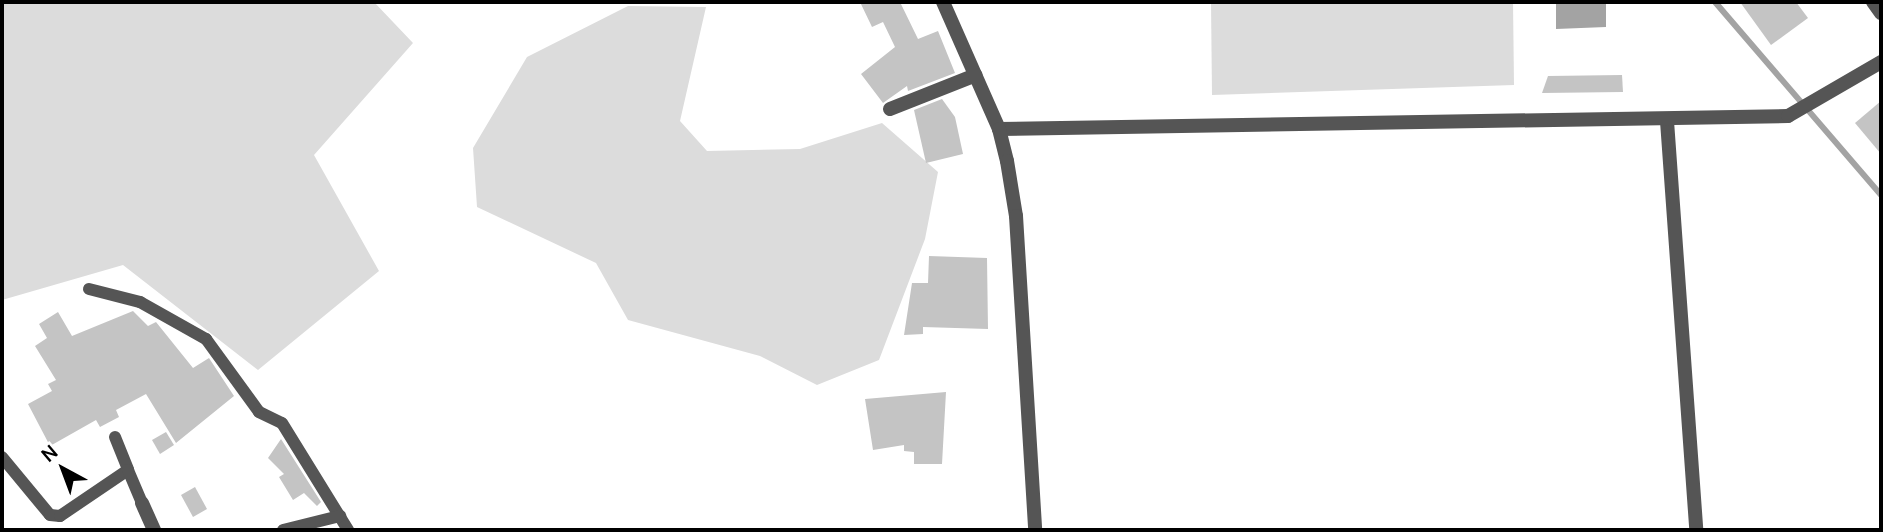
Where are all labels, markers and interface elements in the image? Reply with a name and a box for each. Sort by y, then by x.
north arrow [28,434,98,504]
text: N [36,439,63,467]

